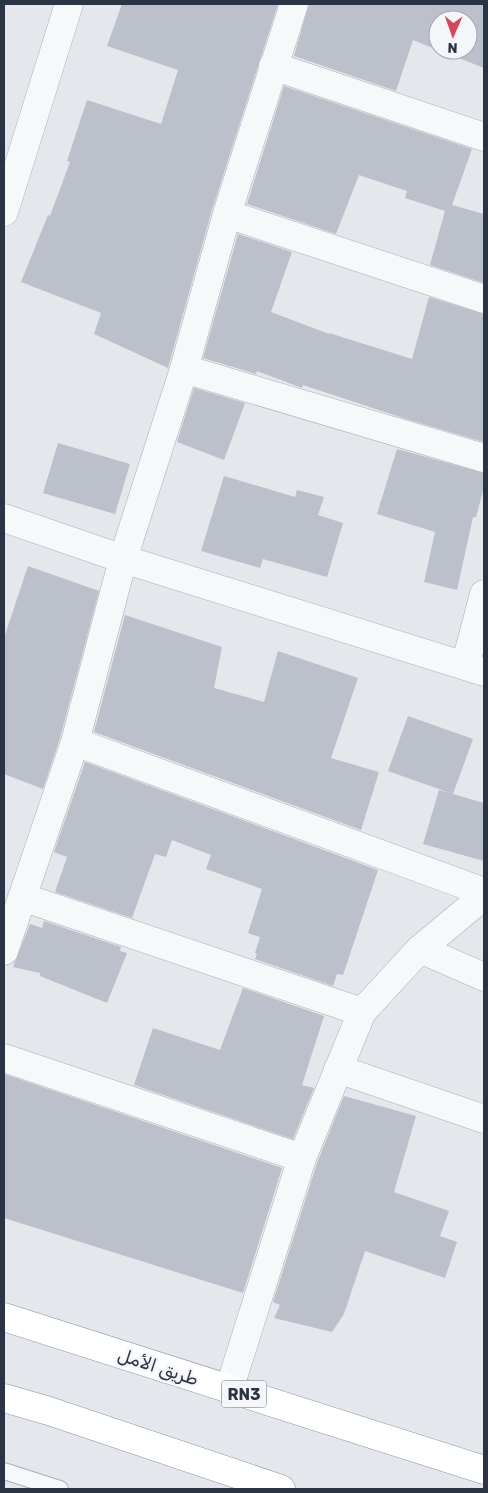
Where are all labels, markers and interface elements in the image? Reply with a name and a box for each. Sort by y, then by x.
north arrow [428,10,478,60]
text: N [447,39,458,56]
street label: طريق الأمل [115,1344,201,1390]
road number: RN3 [222,1380,266,1408]

